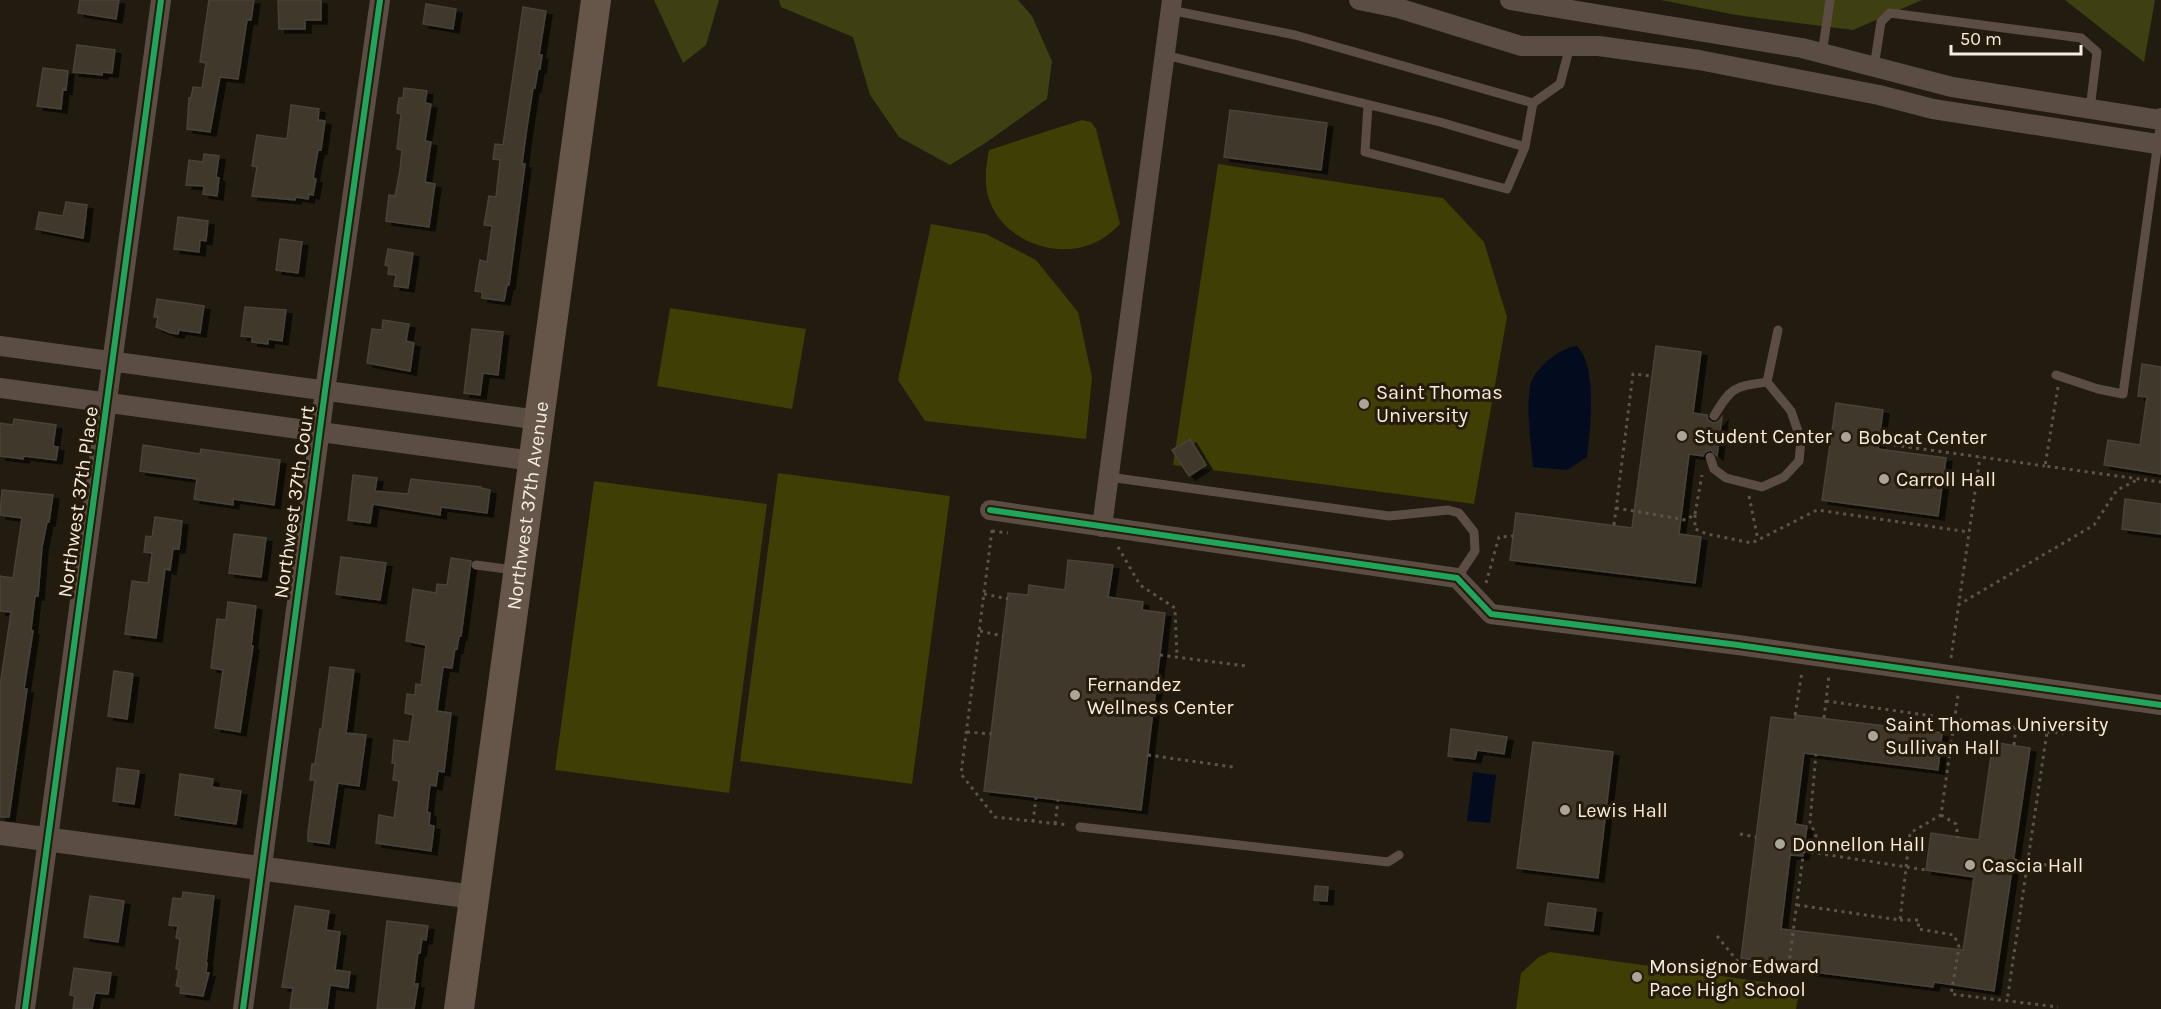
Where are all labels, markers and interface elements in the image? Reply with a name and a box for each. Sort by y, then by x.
scale bar [1951,18,2082,56]
text: 50 m [1960,28,2002,50]
place label: Saint Thomas University [1376,381,1503,427]
marker: Saint Thomas University [1357,397,1371,411]
street label: Northwest 37th Avenue [502,400,553,611]
street label: Northwest 37th Court [269,404,319,600]
street label: Northwest 37th Place [53,405,103,599]
place label: Student Center [1694,425,1833,448]
place label: Bobcat Center [1858,426,1987,449]
marker: Student Center [1675,429,1689,443]
marker: Bobcat Center [1839,430,1853,444]
place label: Carroll Hall [1896,468,1996,491]
marker: Carroll Hall [1877,472,1891,486]
place label: Fernandez Wellness Center [1087,673,1234,719]
marker: Fernandez Wellness Center [1068,688,1082,702]
place label: Saint Thomas University Sullivan Hall [1885,713,2108,759]
marker: Saint Thomas University Sullivan Hall [1866,729,1880,743]
place label: Lewis Hall [1577,799,1668,822]
marker: Lewis Hall [1558,803,1572,817]
place label: Donnellon Hall [1792,833,1925,856]
marker: Donnellon Hall [1773,837,1787,851]
place label: Cascia Hall [1982,854,2083,877]
marker: Cascia Hall [1963,858,1977,872]
place label: Monsignor Edward Pace High School [1649,955,1819,1001]
marker: Monsignor Edward Pace High School [1630,970,1644,984]

